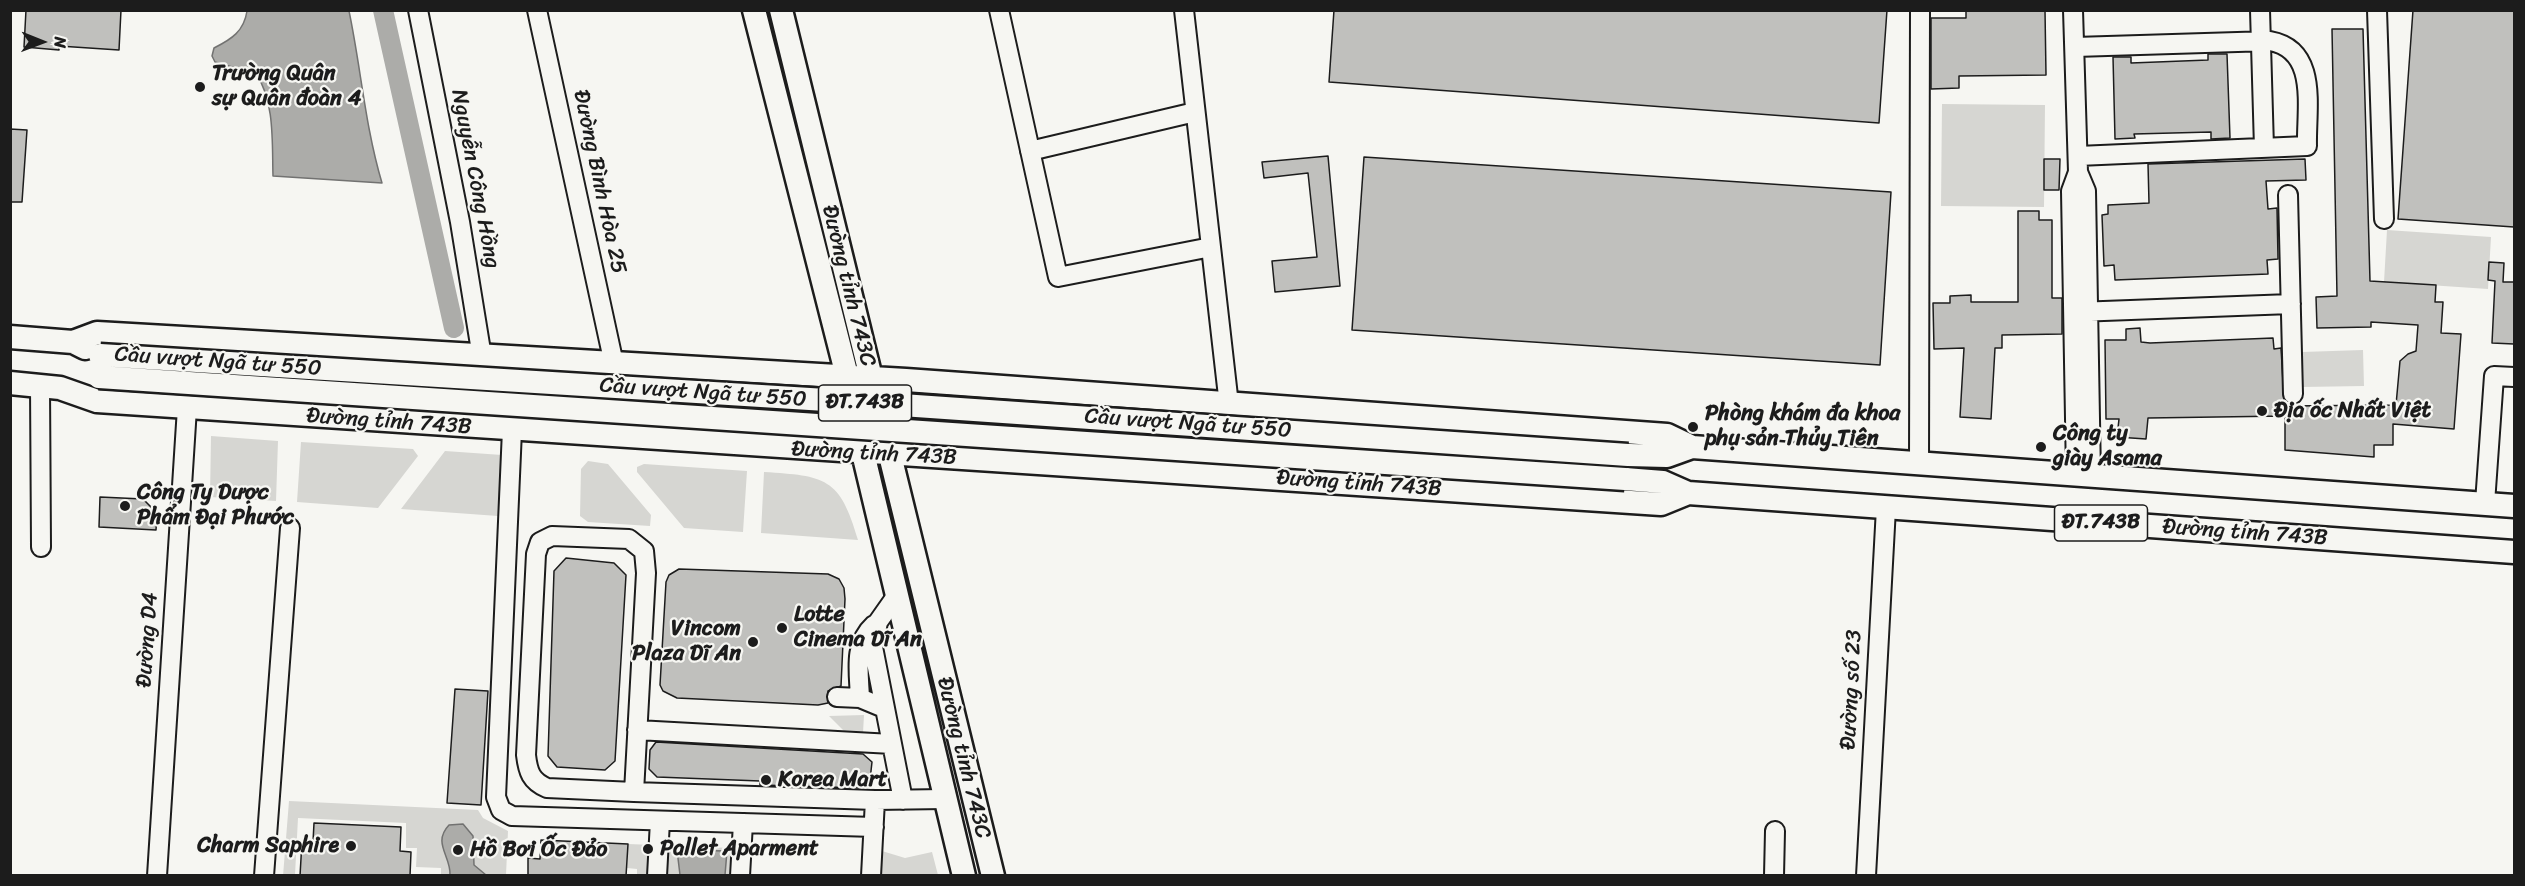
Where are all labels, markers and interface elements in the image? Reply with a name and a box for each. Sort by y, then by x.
north arrow [12,12,72,72]
text: N [46,37,75,48]
place label: Trường Quân sự Quân đoàn 4 [212,61,361,112]
marker: Trường Quân sự Quân đoàn 4 [193,80,207,94]
street label: Nguyễn Công Hồng [445,87,505,271]
street label: Đường Bình Hòa 25 [567,88,631,276]
street label: Đường tỉnh 743C [815,203,881,369]
street label: Cầu vượt Ngã tư 550 [114,342,322,382]
street label: Cầu vượt Ngã tư 550 [599,373,807,413]
road number: ĐT.743B [818,385,912,421]
place label: Địa ốc Nhất Việt [2274,398,2431,424]
place label: Phòng khám đa khoa phụ sản Thủy Tiên [1705,401,1900,452]
street label: Đường tỉnh 743B [305,403,473,441]
street label: Cầu vượt Ngã tư 550 [1084,404,1292,444]
marker: Địa ốc Nhất Việt [2255,404,2269,418]
marker: Phòng khám đa khoa phụ sản Thủy Tiên [1686,420,1700,434]
place label: Công ty giày Asama [2053,421,2162,472]
street label: Đường tỉnh 743B [791,436,957,472]
marker: Công ty giày Asama [2034,440,2048,454]
street label: Đường tỉnh 743B [1275,465,1443,503]
place label: Công Ty Dược Phẩm Đại Phước [137,480,294,532]
marker: Công Ty Dược Phẩm Đại Phước [118,499,132,513]
road number: ĐT.743B [2054,505,2148,541]
street label: Đường tỉnh 743B [2161,514,2329,552]
street label: Đường D4 [132,591,164,689]
place label: Lotte Cinema Dĩ An [794,602,922,654]
place label: Vincom Plaza Dĩ An [632,616,741,668]
marker: Lotte Cinema Dĩ An [775,621,789,635]
street label: Đường số 23 [1836,629,1868,751]
marker: Vincom Plaza Dĩ An [746,635,760,649]
street label: Đường tỉnh 743C [930,675,996,841]
place label: Korea Mart [778,767,887,793]
marker: Korea Mart [759,773,773,787]
place label: Charm Saphire [197,833,339,859]
place label: Pallet Aparment [660,836,819,862]
place label: Hồ Bơi Ốc Đảo [470,837,607,863]
marker: Charm Saphire [344,839,358,853]
marker: Pallet Aparment [641,842,655,856]
marker: Hồ Bơi Ốc Đảo [451,843,465,857]

